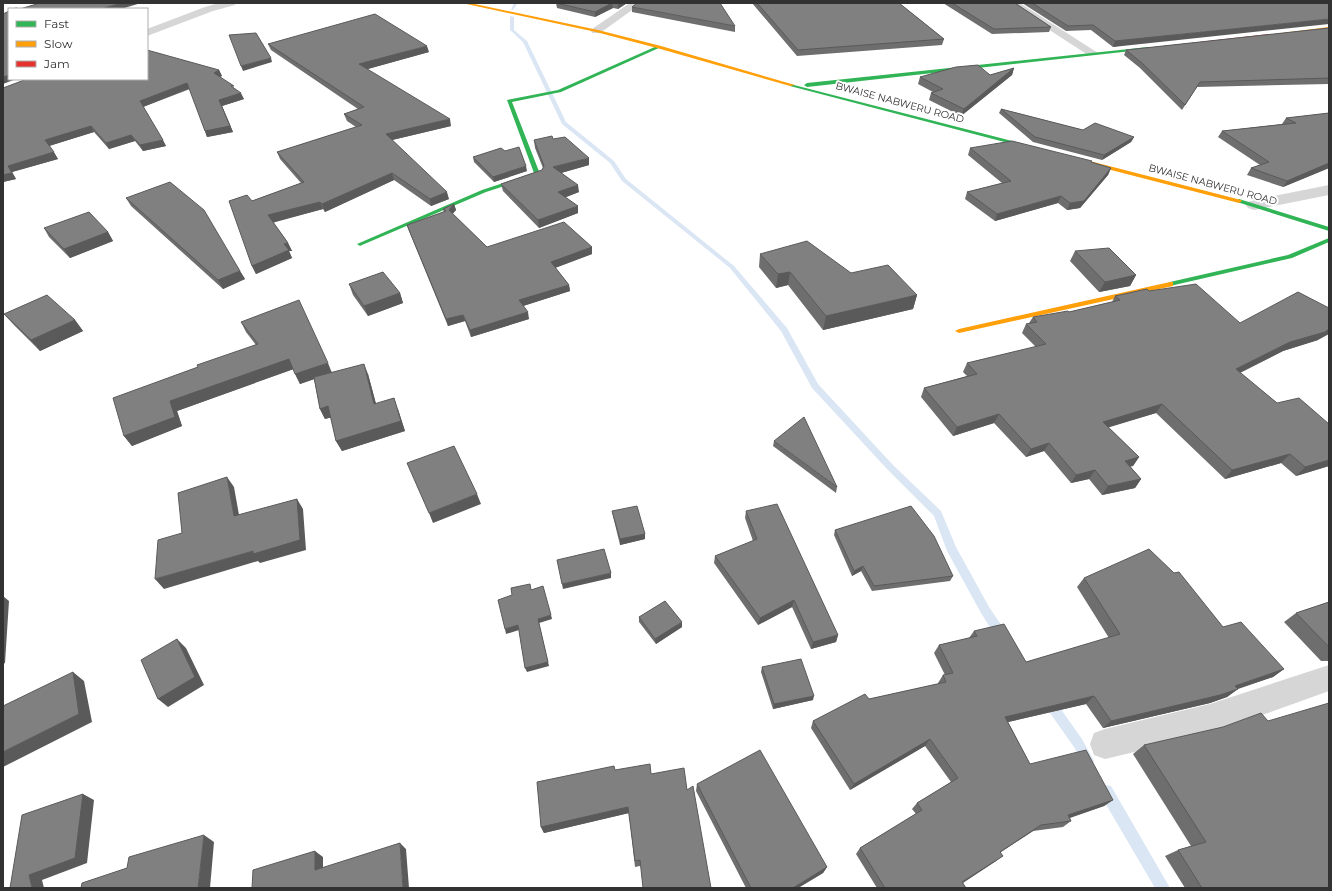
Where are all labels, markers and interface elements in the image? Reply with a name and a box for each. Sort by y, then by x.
legend [8,8,148,80]
text: Fast [44,16,69,31]
text: Slow [44,36,73,51]
text: Jam [43,56,70,71]
street label: BWAISE NABWERU ROAD [834,79,966,126]
street label: BWAISE NABWERU ROAD [1147,161,1279,208]

